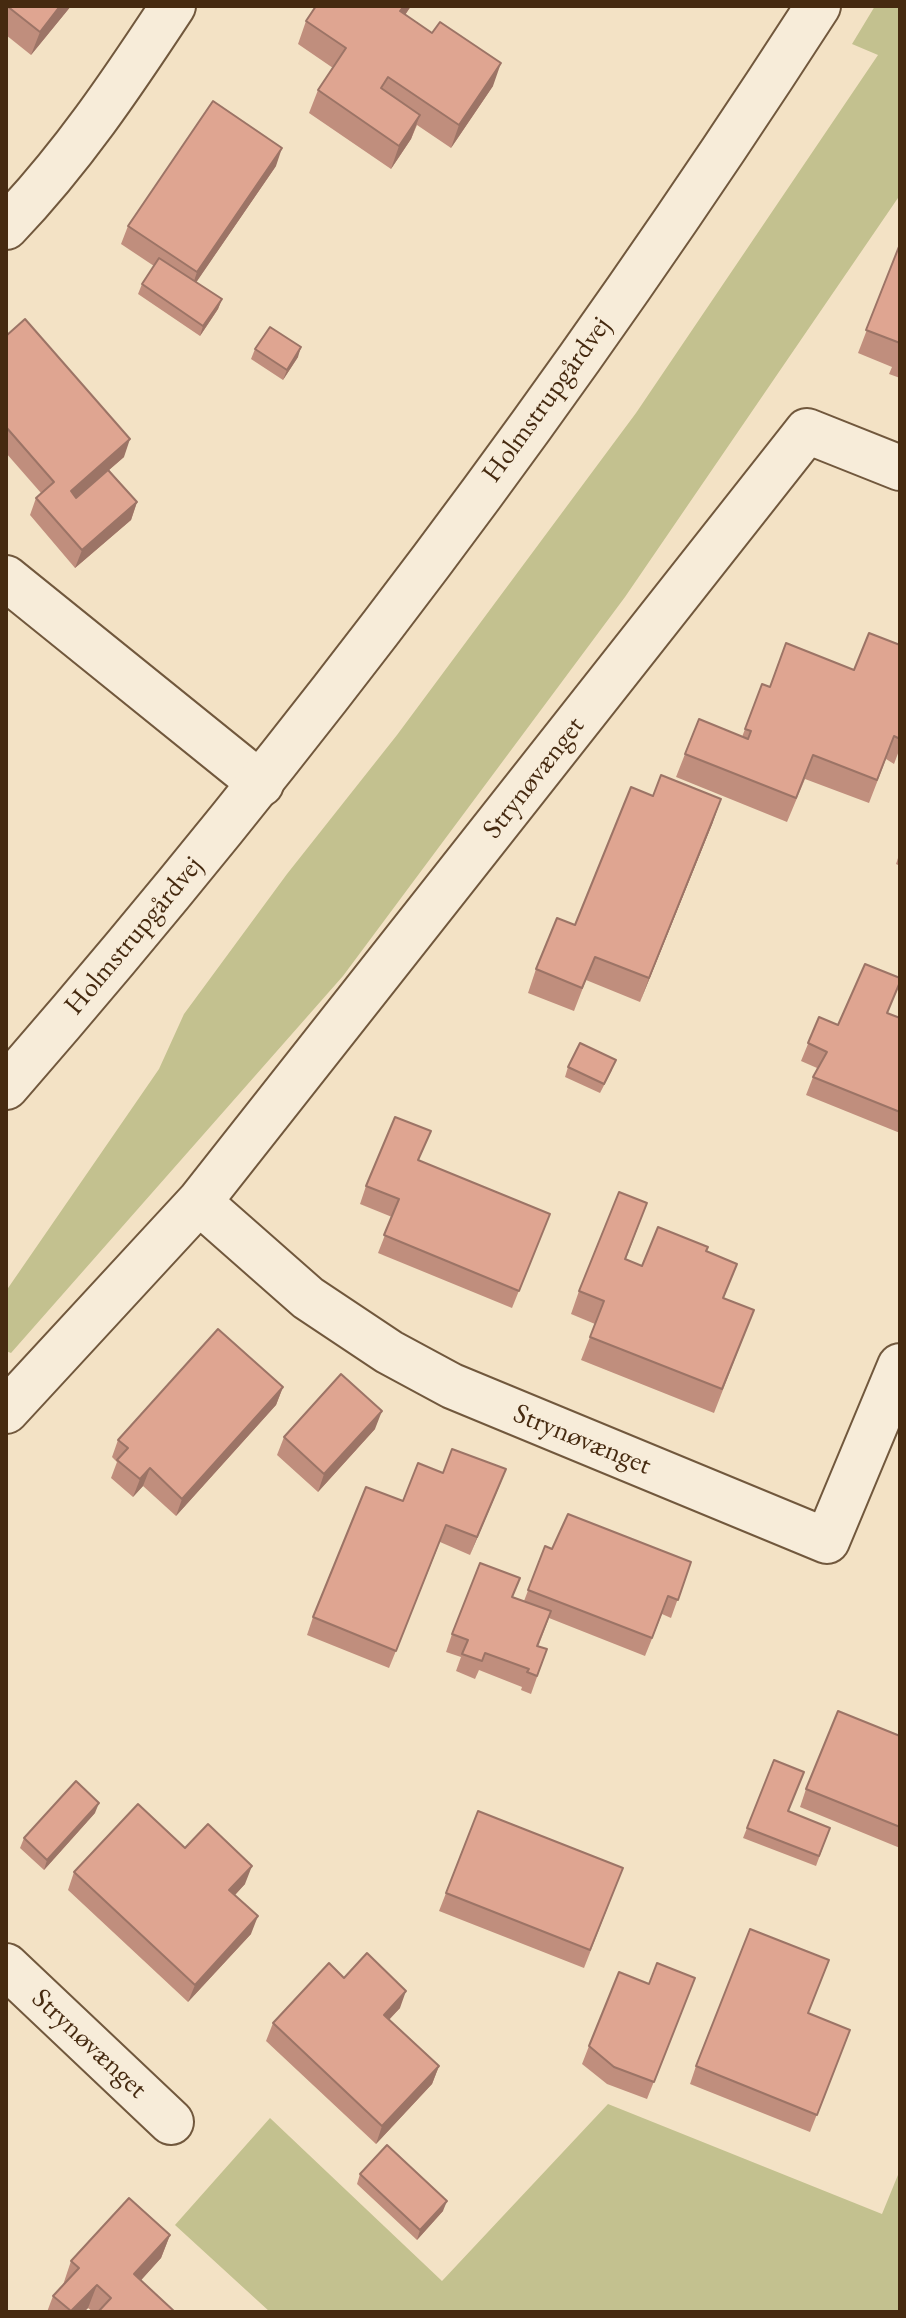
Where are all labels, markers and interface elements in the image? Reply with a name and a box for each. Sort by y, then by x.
street label: Holmstrupgårdvej [476,311,618,489]
street label: Strynøvænget [476,710,592,846]
street label: Holmstrupgårdvej [58,850,210,1022]
street label: Strynøvænget [508,1397,656,1483]
street label: Strynøvænget [24,1982,154,2106]

